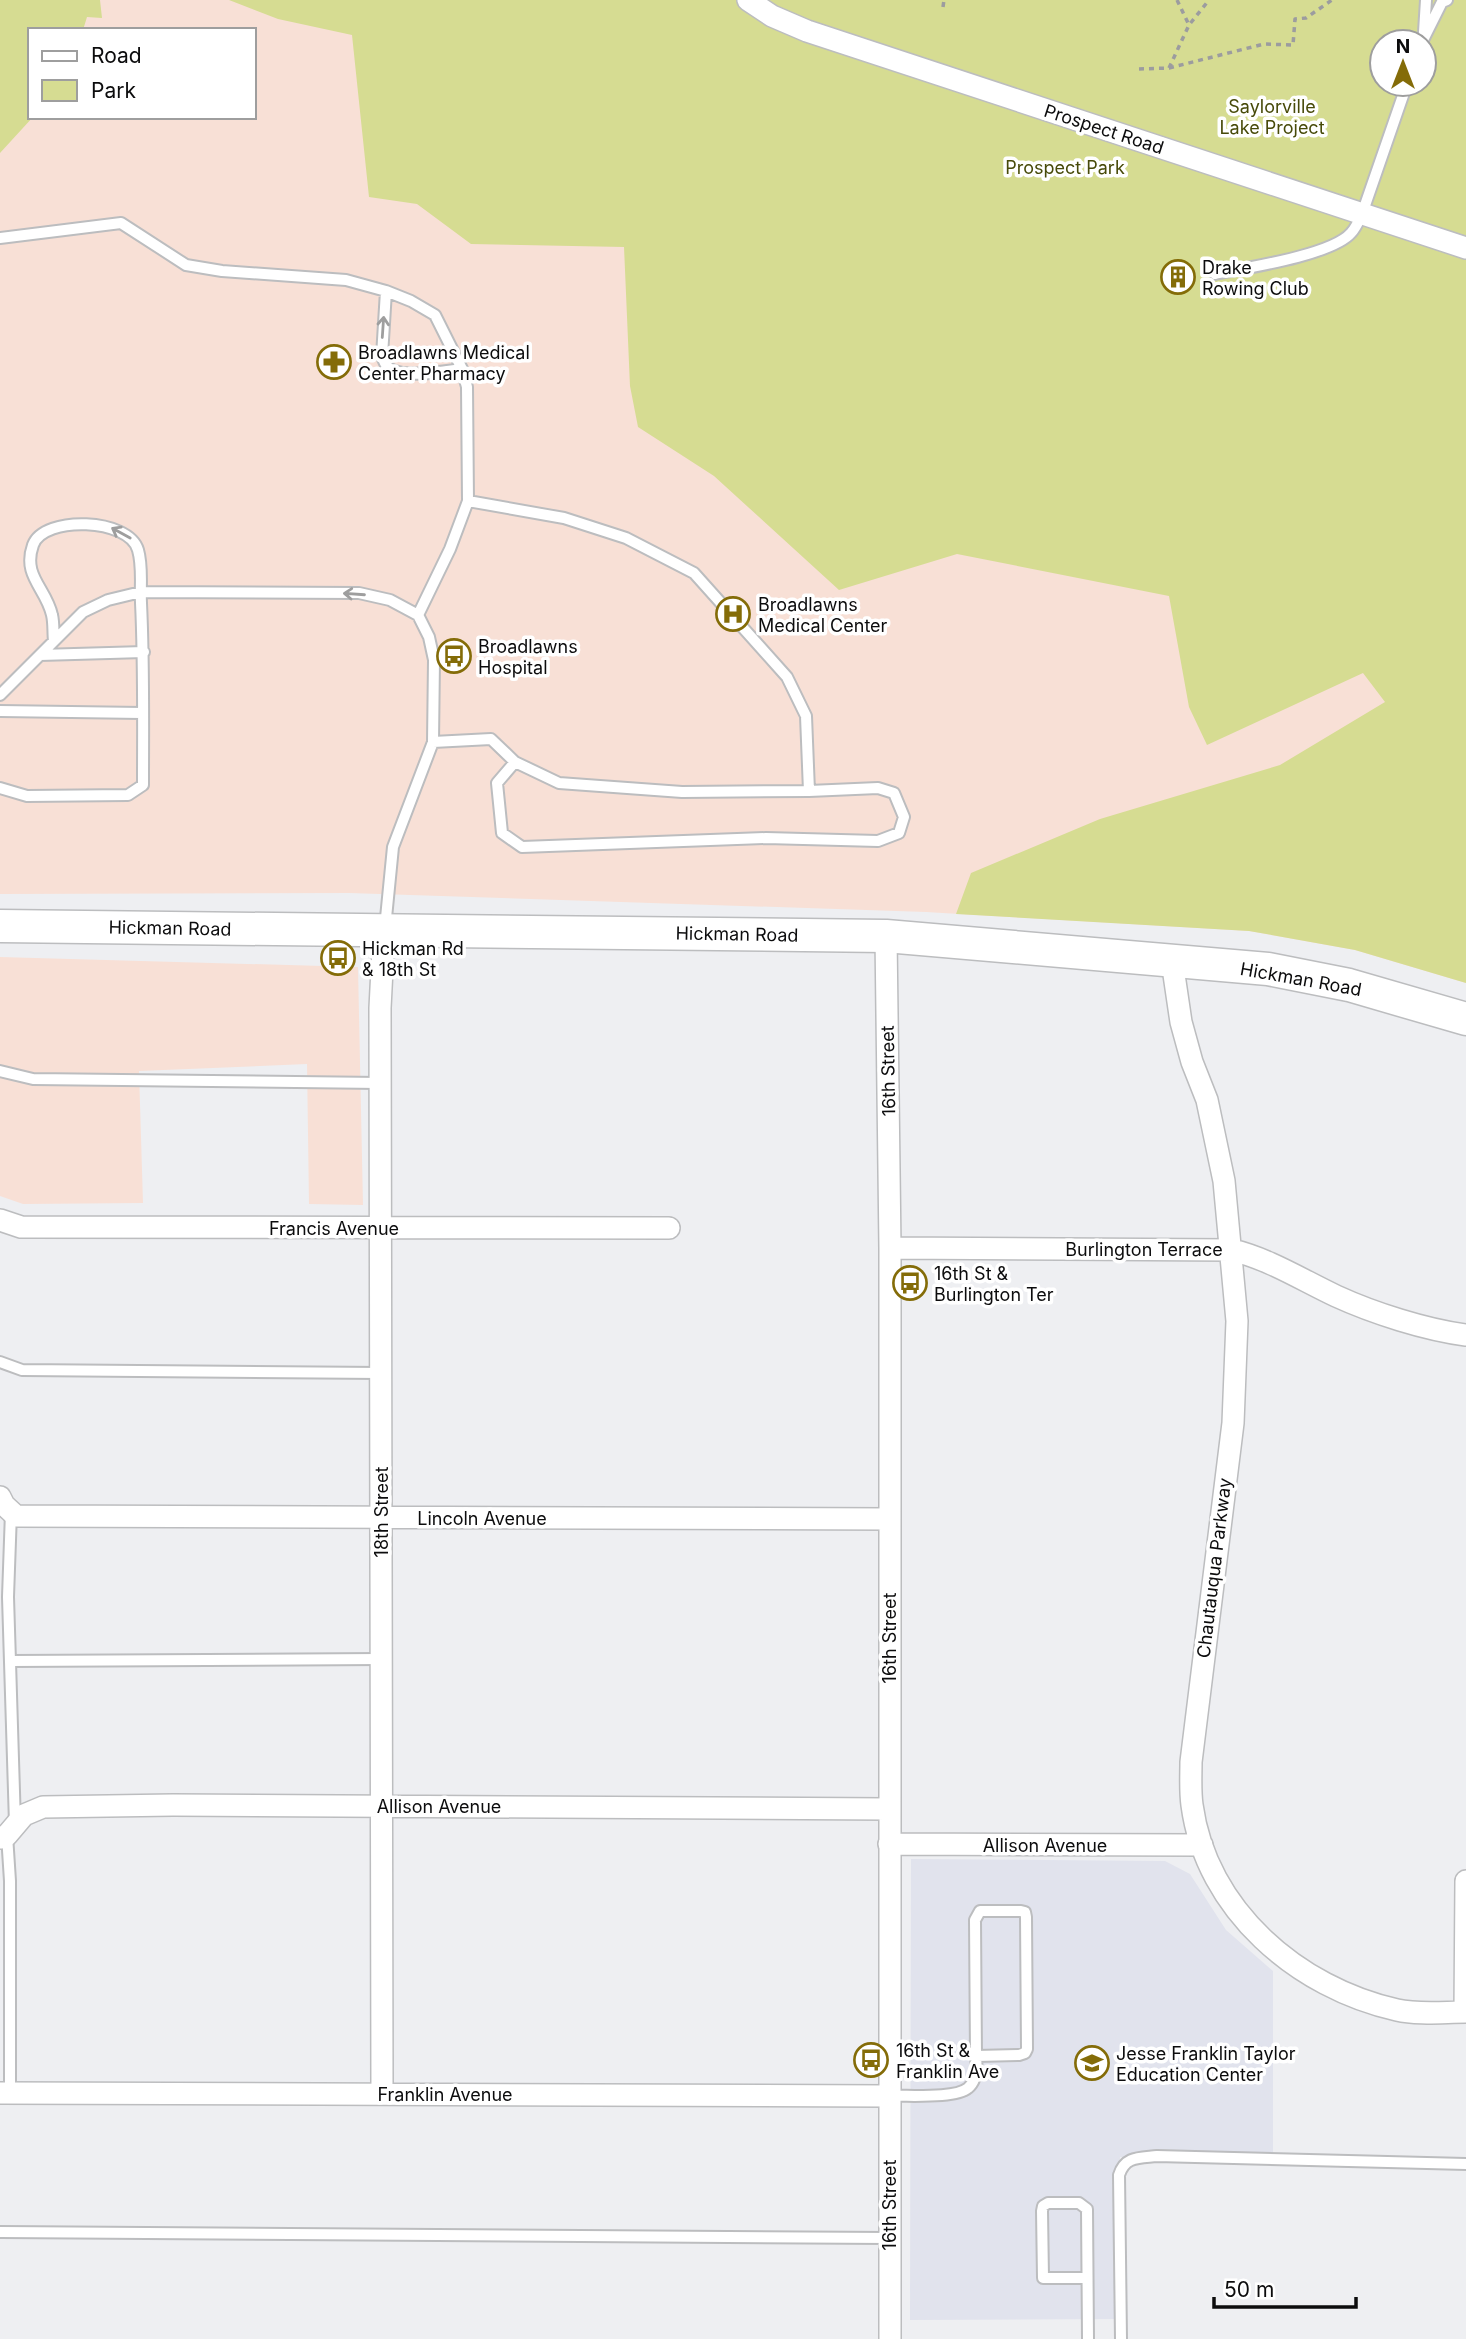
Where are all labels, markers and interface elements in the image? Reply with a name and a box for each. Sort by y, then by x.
legend [28,28,256,119]
north arrow [1368,28,1438,98]
text: N [1396,35,1410,58]
text: Road [91,43,142,68]
text: Park [91,78,136,103]
park label: Saylorville Lake Project [1219,96,1325,138]
street label: Prospect Road [1042,100,1166,158]
park label: Prospect Park [1005,157,1125,178]
place label: Drake Rowing Club [1202,257,1309,299]
building icon: Drake Rowing Club [1159,258,1197,296]
one-way arrow [377,316,390,339]
place label: Broadlawns Medical Center Pharmacy [358,342,530,384]
pharmacy icon: Broadlawns Medical Center Pharmacy [315,343,353,381]
one-way arrow [111,525,131,539]
one-way arrow [343,587,366,600]
place label: Broadlawns Medical Center [758,594,888,636]
hospital icon: Broadlawns Medical Center [714,595,752,633]
place label: Broadlawns Hospital [478,636,578,678]
bus stop icon: Broadlawns Hospital [435,637,473,675]
street label: Hickman Road [108,916,232,940]
street label: Hickman Road [675,922,799,946]
place label: Hickman Rd & 18th St [362,938,464,980]
bus stop icon: Hickman Rd & 18th St [319,939,357,977]
street label: Hickman Road [1239,958,1363,1000]
street label: 16th Street [877,1025,899,1117]
street label: Francis Avenue [269,1218,399,1239]
street label: Burlington Terrace [1065,1239,1223,1260]
place label: 16th St & Burlington Ter [934,1263,1054,1305]
bus stop icon: 16th St & Burlington Ter [891,1264,929,1302]
street label: 18th Street [371,1466,392,1557]
street label: Chautauqua Parkway [1193,1477,1235,1659]
street label: Lincoln Avenue [417,1508,547,1529]
street label: 16th Street [879,1592,900,1683]
street label: Allison Avenue [377,1796,501,1817]
street label: Allison Avenue [983,1835,1107,1856]
place label: 16th St & Franklin Ave [896,2040,999,2082]
bus stop icon: 16th St & Franklin Ave [852,2041,890,2079]
place label: Jesse Franklin Taylor Education Center [1116,2043,1296,2085]
school or university icon: Jesse Franklin Taylor Education Center [1073,2044,1111,2082]
street label: Franklin Avenue [377,2084,513,2105]
street label: 16th Street [879,2159,900,2250]
scale bar [1214,2266,1356,2310]
text: 50 m [1224,2277,1274,2302]

